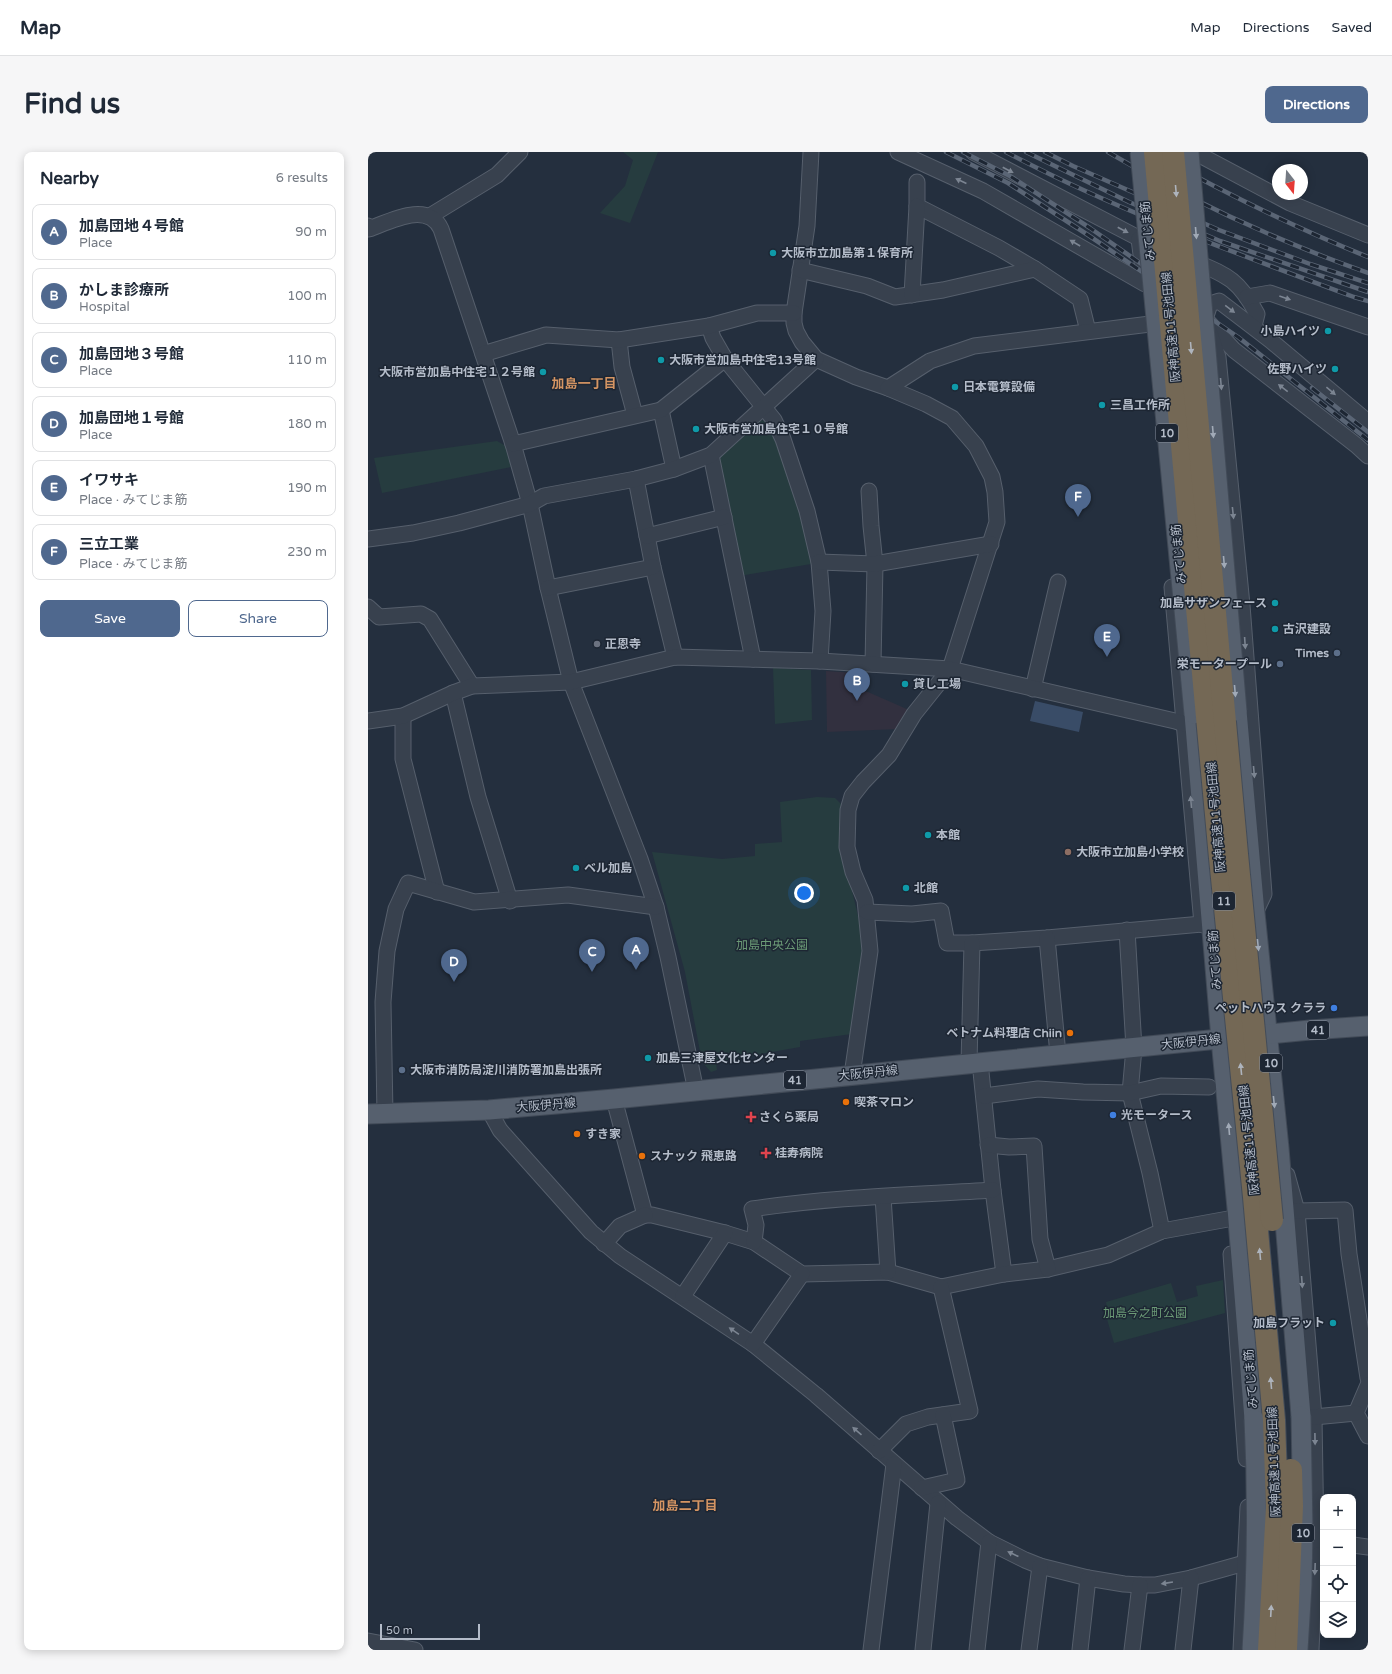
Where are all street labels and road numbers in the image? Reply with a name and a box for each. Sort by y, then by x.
street label: みてじま筋 [1138,200,1158,262]
street label: 阪神高速11号池田線 [1159,271,1183,383]
road number: 10 [1156,424,1178,442]
street label: みてじま筋 [1169,523,1189,585]
street label: 阪神高速11号池田線 [1204,761,1228,873]
road number: 11 [1213,892,1235,910]
street label: みてじま筋 [1206,930,1224,990]
road number: 41 [1307,1021,1329,1039]
street label: 大阪伊丹線 [1160,1032,1222,1052]
road number: 10 [1260,1054,1282,1072]
street label: 大阪伊丹線 [837,1063,899,1083]
road number: 41 [784,1071,806,1089]
street label: 阪神高速11号池田線 [1236,1084,1262,1196]
street label: 大阪伊丹線 [515,1095,577,1115]
street label: みてじま筋 [1241,1348,1261,1410]
street label: 阪神高速11号池田線 [1265,1406,1283,1518]
road number: 10 [1292,1524,1314,1542]

